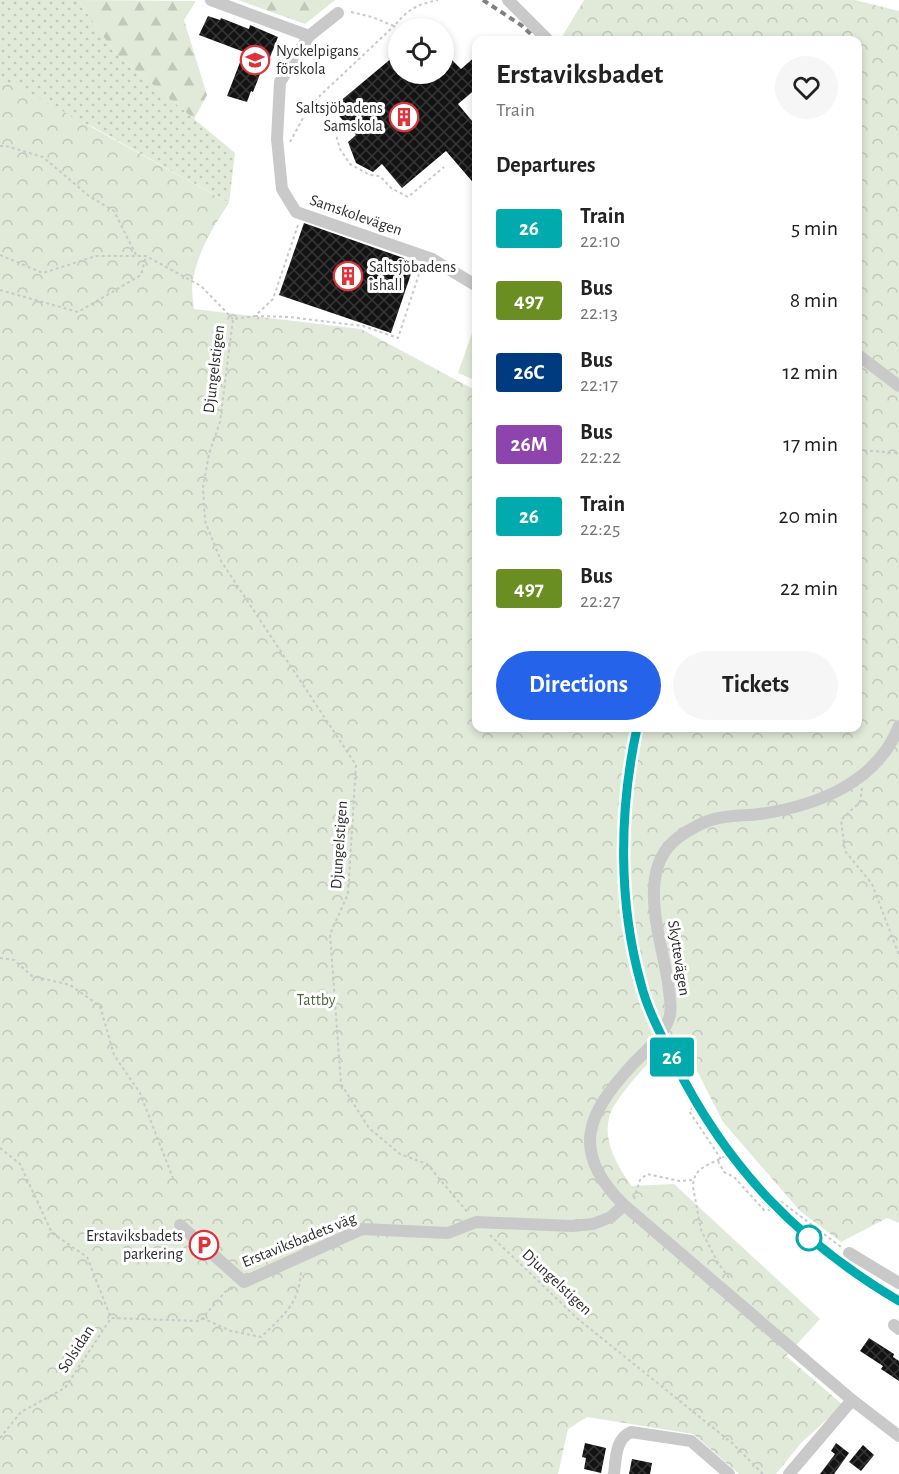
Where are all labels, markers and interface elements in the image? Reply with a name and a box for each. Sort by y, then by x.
map controls [388,18,454,84]
button: locate [388,18,454,84]
place label: Nyckelpigans förskola [276,43,359,77]
school or university icon: Nyckelpigans förskola [239,44,271,76]
button: heart [775,56,838,119]
text: Erstaviksbadet [496,61,663,89]
place label: Saltsjöbadens Samskola [296,100,383,134]
text: Train [496,100,535,120]
building icon: Saltsjöbadens Samskola [388,101,420,133]
text: Departures [496,154,596,176]
street label: Samskolevägen [308,192,404,238]
text: Train [580,205,625,227]
text: 5 min [791,217,838,239]
text: 26 [519,218,539,239]
text: 22:10 [580,231,620,251]
place label: Saltsjöbadens ishall [369,259,456,293]
building icon: Saltsjöbadens ishall [332,260,364,292]
text: Bus [580,277,613,299]
text: 8 min [790,289,838,311]
text: 497 [514,290,544,311]
text: 22:13 [580,303,618,323]
street label: Djungelstigen [201,324,228,414]
text: Bus [580,349,613,371]
text: 12 min [783,361,838,383]
text: 26C [514,362,544,383]
text: 22:17 [580,375,618,395]
text: Bus [580,421,613,443]
text: 17 min [783,433,838,455]
text: 26M [511,434,547,455]
text: 22:22 [580,447,621,467]
text: Train [580,493,625,515]
text: 20 min [778,505,838,527]
text: 26 [519,506,539,527]
text: 22:25 [580,519,620,539]
text: Bus [580,565,613,587]
text: 22 min [780,577,838,599]
text: 497 [514,578,544,599]
text: 22:27 [580,591,620,611]
button: Directions [496,651,661,720]
button: Tickets [673,651,838,720]
street label: Djungelstigen [328,800,351,890]
street label: Skyttevägen [664,919,693,997]
park label: Tattby [296,992,336,1009]
line badge: 26 [645,1038,699,1076]
text: 26 [662,1047,682,1068]
street label: Erstaviksbadets väg [240,1210,358,1270]
unlabelled marker [796,1225,822,1251]
place label: Erstaviksbadets parkering [86,1228,183,1262]
parking icon: Erstaviksbadets parkering [188,1229,220,1261]
street label: Djungelstigen [518,1246,595,1319]
street label: Solsidan [55,1323,97,1375]

